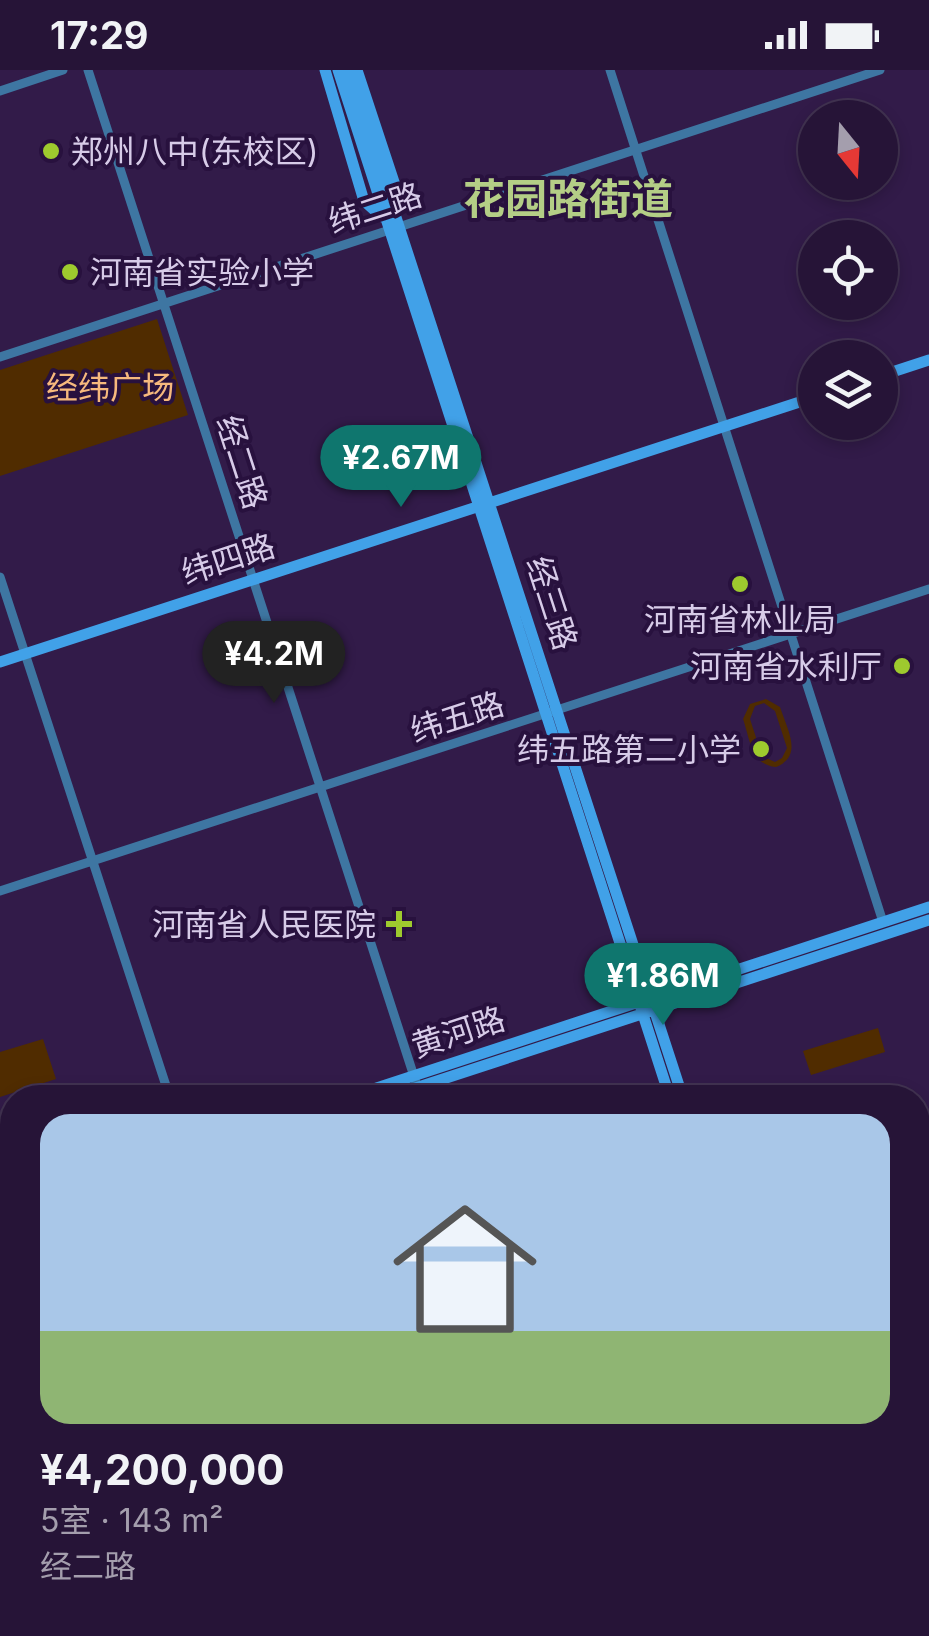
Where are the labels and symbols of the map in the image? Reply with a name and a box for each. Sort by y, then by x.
north arrow [798,100,898,200]
place label: 郑州八中(东校区) [71,132,318,171]
marker: 郑州八中(东校区) [40,140,62,162]
district label: 花园路街道 [463,173,673,224]
street label: 纬二路 [323,175,427,241]
place label: 河南省实验小学 [90,253,314,292]
marker: 河南省实验小学 [59,261,81,283]
park label: 经纬广场 [46,368,174,407]
street label: 经二路 [209,410,275,514]
pin: ¥2.67M [320,425,482,510]
street label: 纬四路 [176,526,280,592]
street label: 经三路 [519,551,585,655]
marker: 河南省林业局 [729,573,751,595]
place label: 河南省林业局 [644,600,836,639]
pin: ¥4.2M [204,621,344,706]
place label: 河南省水利厅 [690,647,882,686]
marker: 河南省水利厅 [891,655,913,677]
street label: 纬五路 [405,684,509,750]
place label: 纬五路第二小学 [517,730,741,769]
marker: 纬五路第二小学 [750,738,772,760]
place label: 河南省人民医院 [152,905,376,944]
marker: 河南省人民医院 [386,911,412,937]
pin: ¥1.86M [582,943,744,1028]
street label: 黄河路 [406,999,510,1065]

